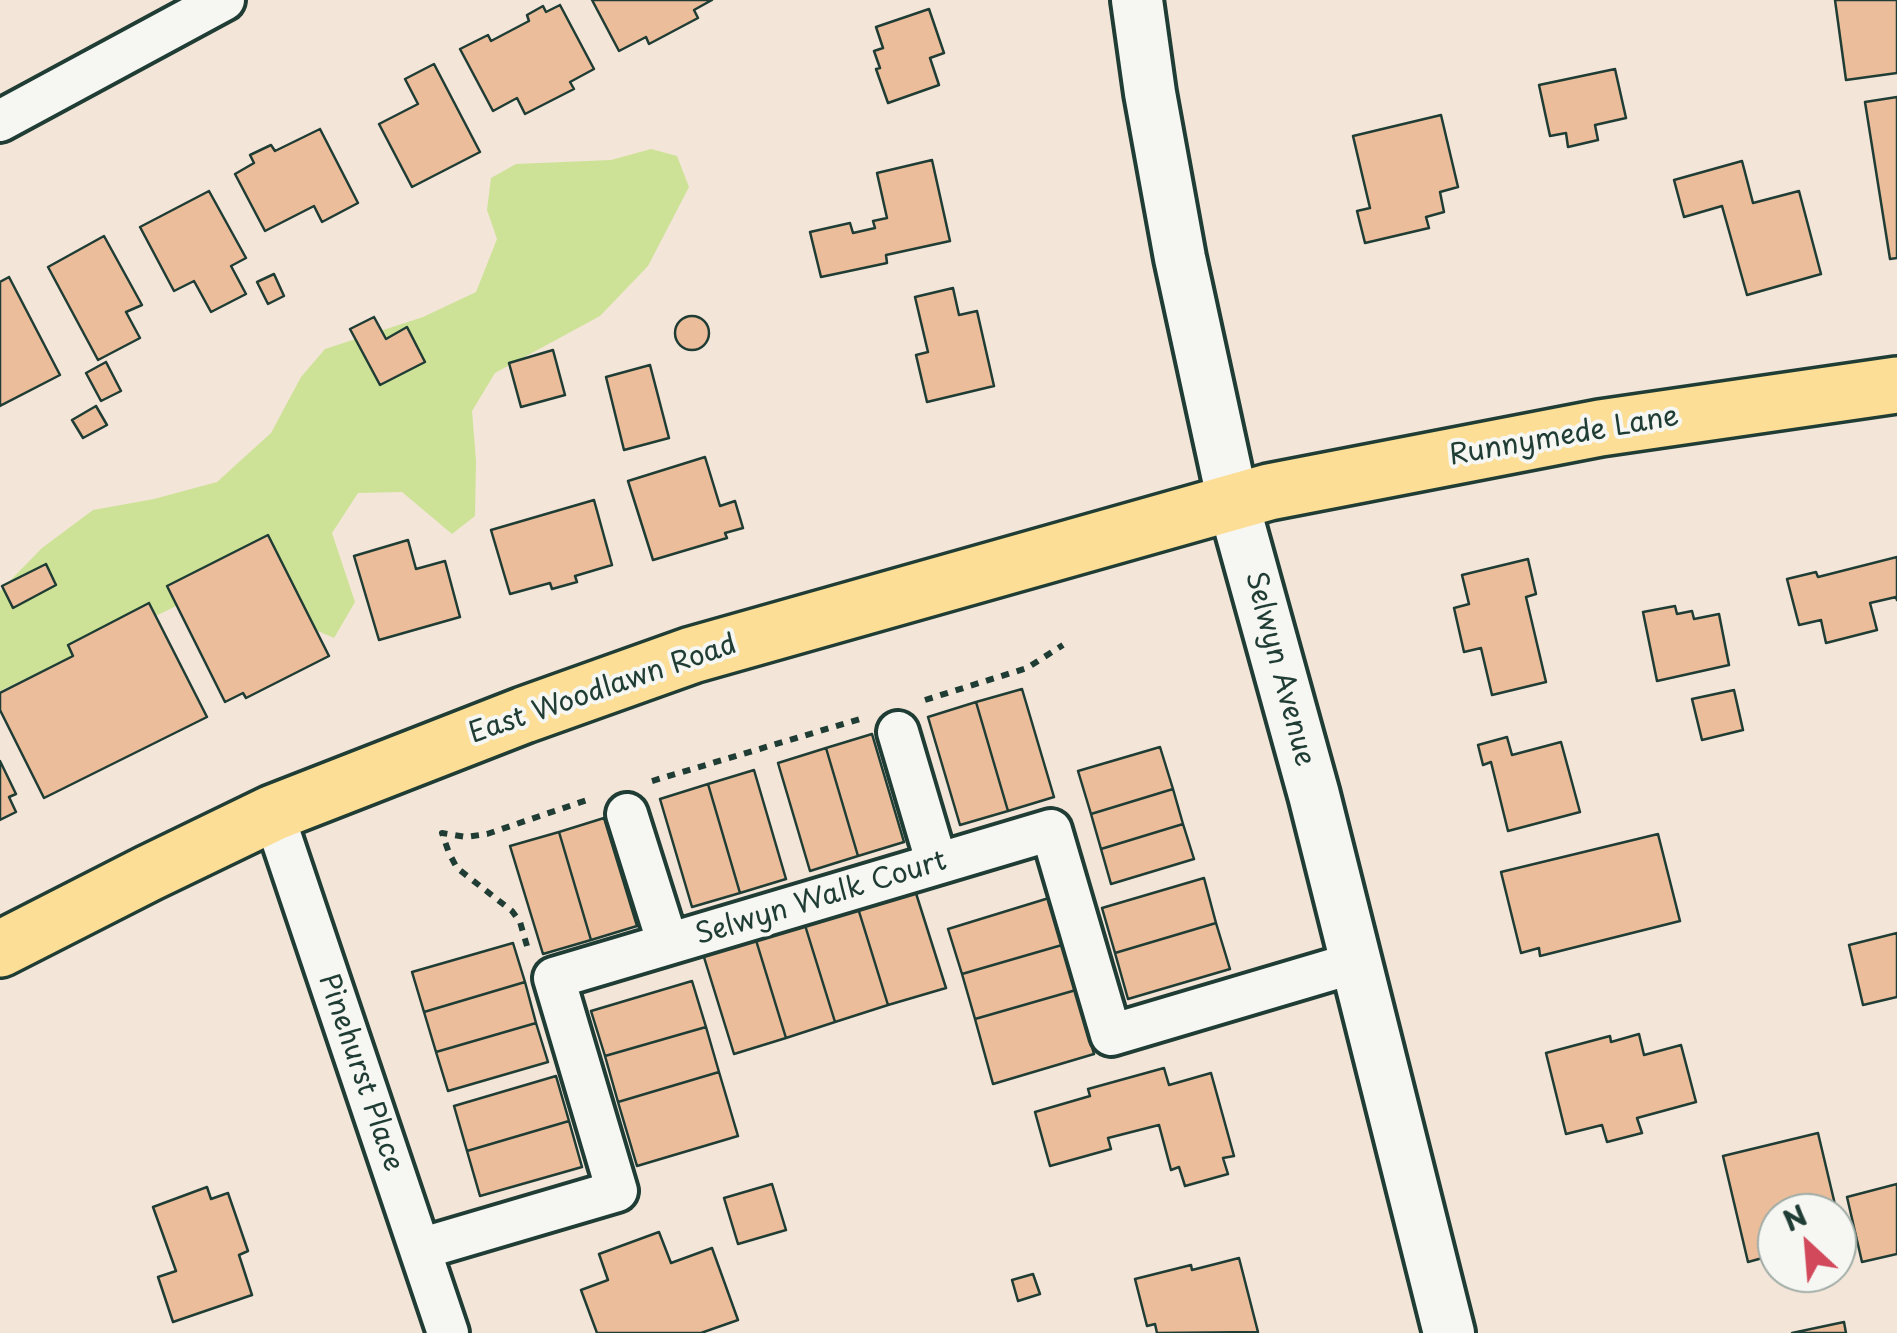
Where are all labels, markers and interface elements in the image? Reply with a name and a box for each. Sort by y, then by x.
street label: Runnymede Lane [1446,400,1682,474]
street label: Selwyn Avenue [1237,568,1321,770]
street label: East Woodlawn Road [465,628,741,752]
street label: Selwyn Walk Court [691,845,951,953]
street label: Pinehurst Place [310,970,410,1176]
north arrow [1757,1193,1857,1293]
text: N [1775,1193,1814,1242]

